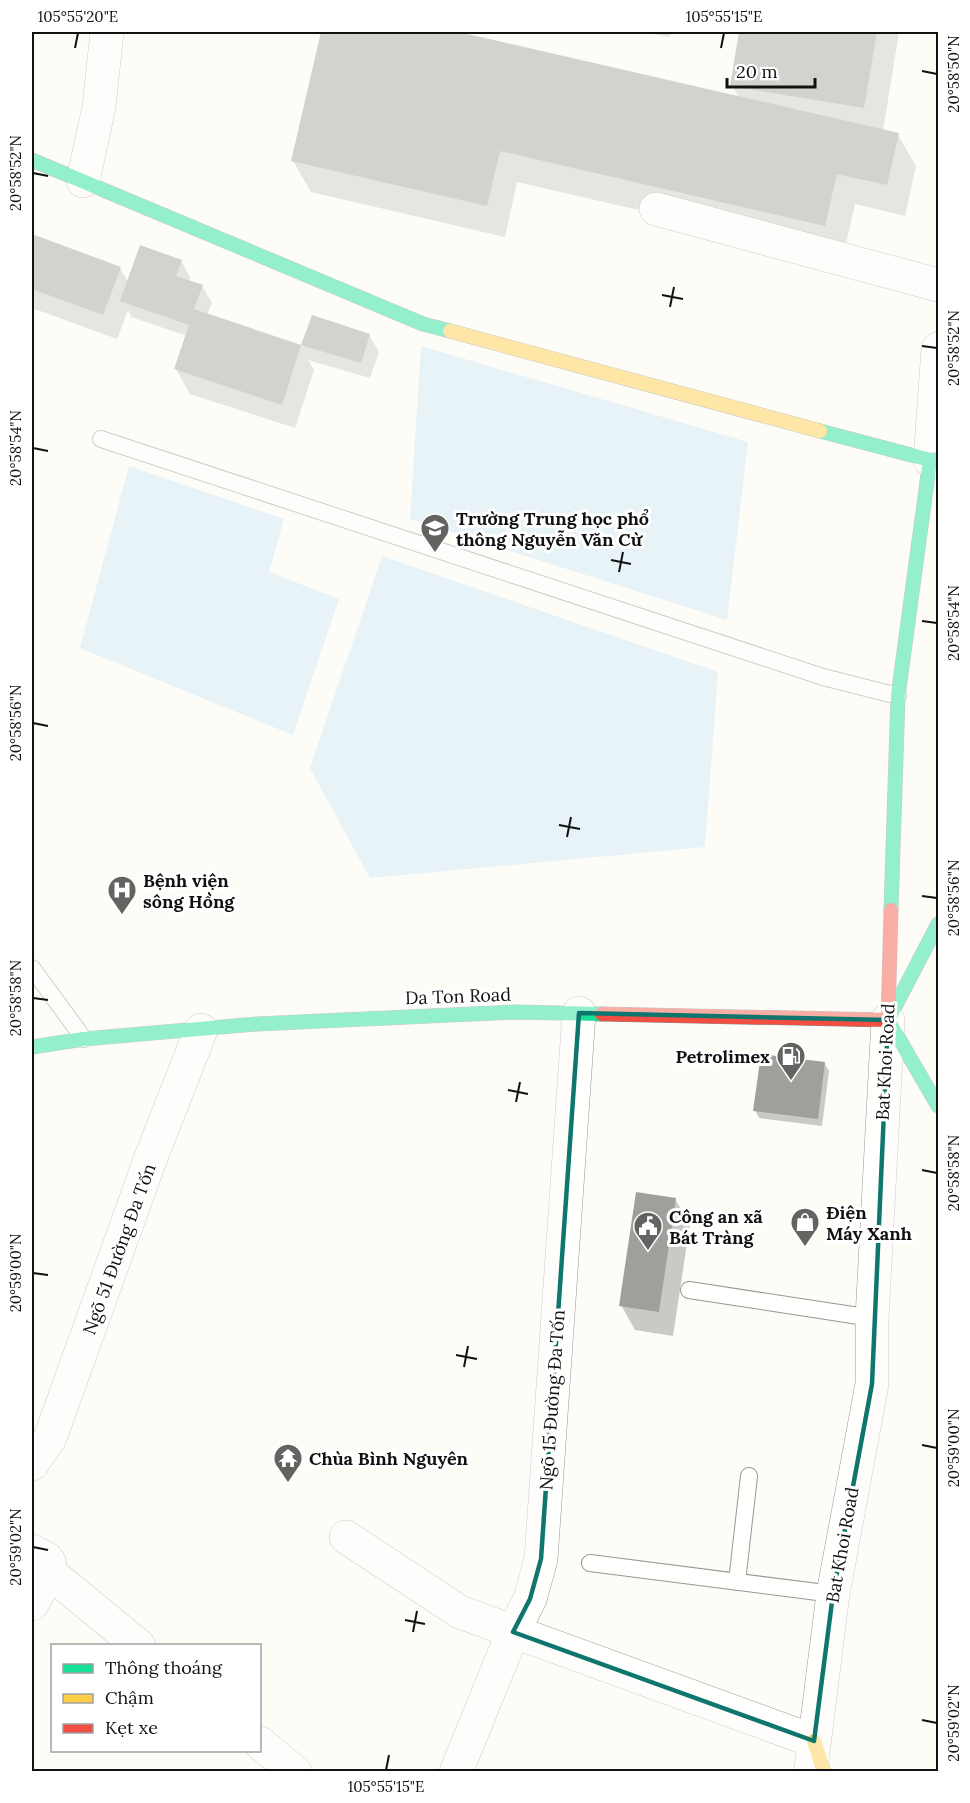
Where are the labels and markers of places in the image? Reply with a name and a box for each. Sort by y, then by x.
place label: Trường Trung học phổ thông Nguyễn Văn Cừ [456,507,649,551]
school or university icon: Trường Trung học phổ thông Nguyễn Văn Cừ [419,512,451,554]
place label: Bệnh viện sông Hồng [143,869,235,913]
hospital icon: Bệnh viện sông Hồng [106,874,138,916]
fuel station icon: Petrolimex [775,1040,807,1082]
place label: Petrolimex [675,1045,770,1068]
place label: Điện Máy Xanh [826,1201,912,1245]
place label: Công an xã Bát Tràng [669,1205,763,1249]
shop icon: Điện Máy Xanh [789,1206,821,1248]
public building icon: Công an xã Bát Tràng [632,1210,664,1252]
temple icon: Chùa Bình Nguyên [272,1442,304,1484]
place label: Chùa Bình Nguyên [309,1447,469,1470]

